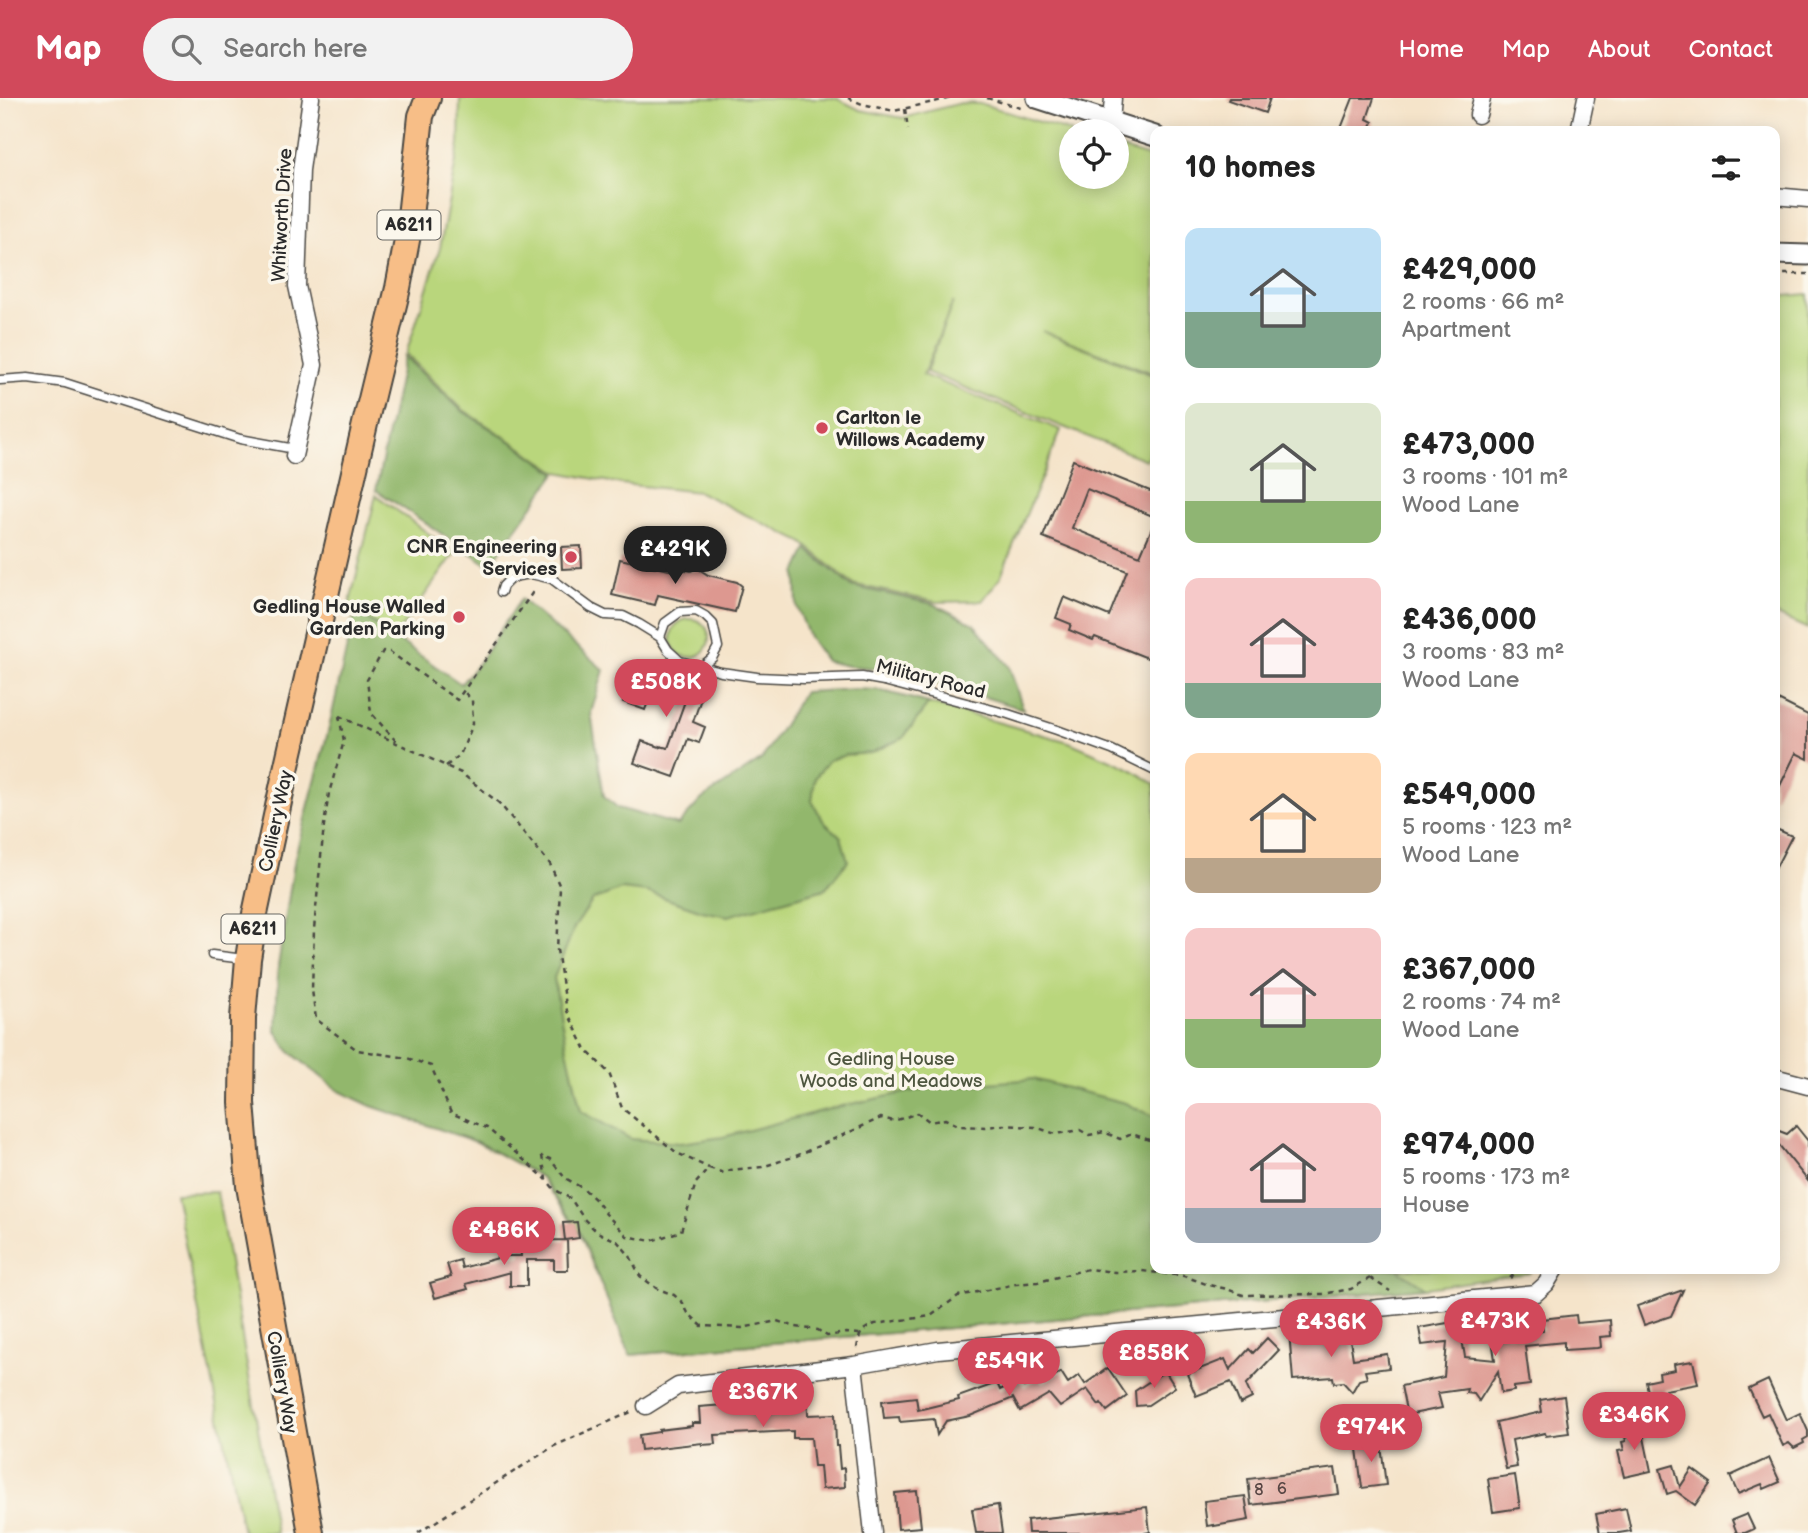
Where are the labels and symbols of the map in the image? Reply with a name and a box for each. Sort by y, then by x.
street label: Whitworth Drive [268,148,297,283]
road number: A6211 [378,210,440,240]
place label: Carlton le Willows Academy [836,407,985,452]
marker: Carlton le Willows Academy [814,420,830,436]
pin: £429K [626,526,724,586]
place label: CNR Engineering Services [407,536,557,581]
marker: CNR Engineering Services [563,549,579,565]
place label: Gedling House Walled Garden Parking [253,596,445,641]
marker: Gedling House Walled Garden Parking [451,609,467,625]
street label: Military Road [874,655,988,704]
pin: £508K [617,660,715,719]
street label: Colliery Way [254,768,299,874]
road number: A6211 [222,914,284,944]
park label: Gedling House Woods and Meadows [800,1048,982,1093]
pin: £486K [455,1208,553,1267]
pin: £473K [1446,1298,1544,1358]
pin: £436K [1282,1300,1380,1359]
street label: Colliery Way [261,1329,302,1436]
pin: £858K [1105,1330,1203,1390]
pin: £549K [960,1338,1058,1398]
pin: £367K [714,1370,812,1429]
pin: £346K [1585,1392,1683,1452]
pin: £974K [1322,1404,1420,1464]
house number: 6 [1277,1480,1287,1499]
house number: 8 [1254,1481,1264,1500]

